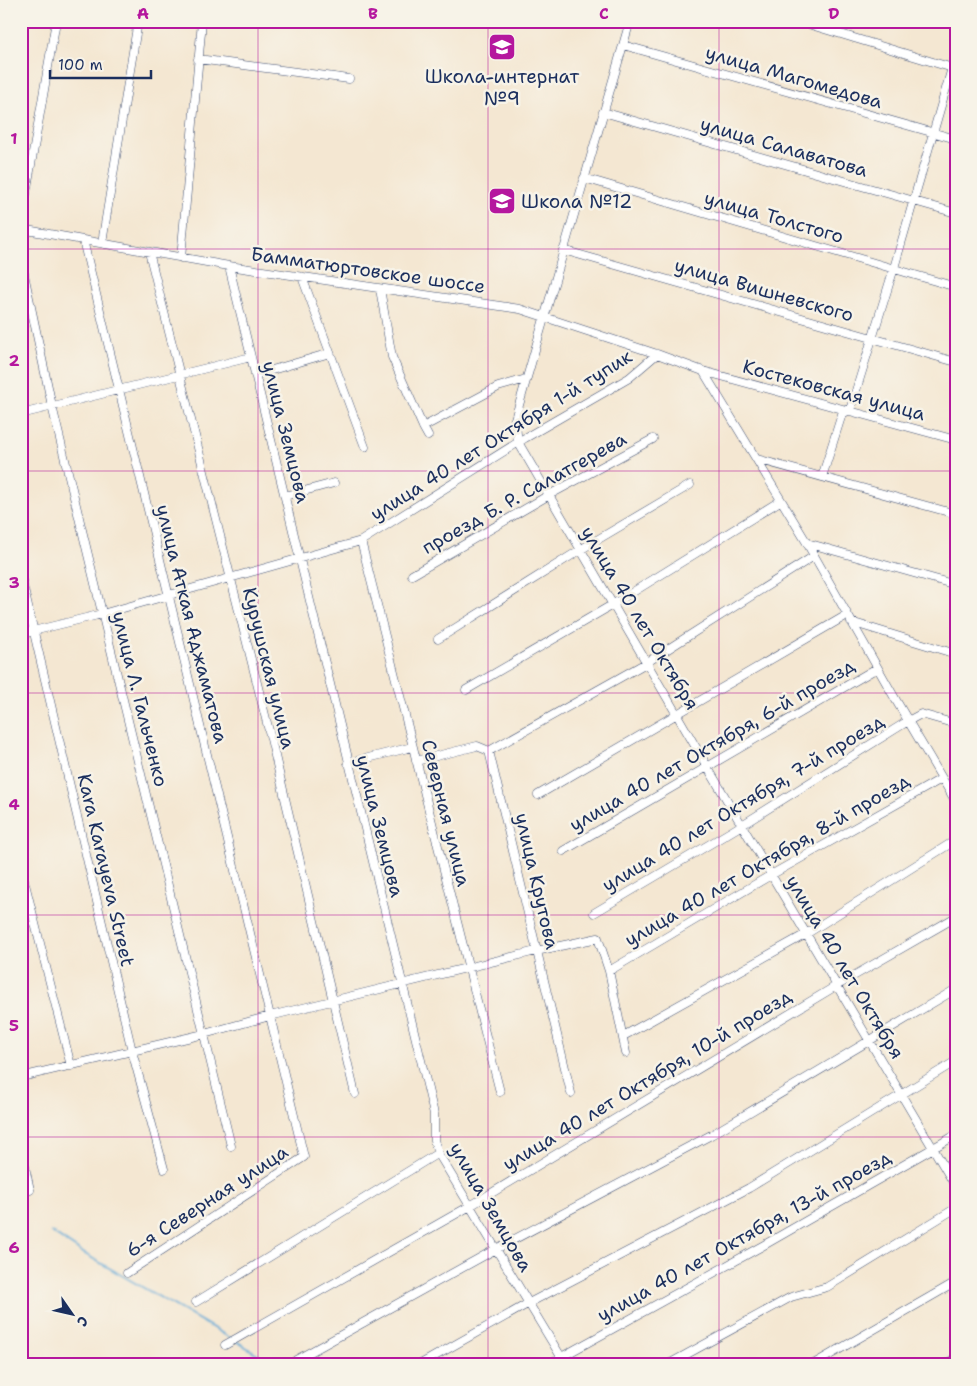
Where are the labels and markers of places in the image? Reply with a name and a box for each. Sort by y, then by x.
school or university icon: Школа-интернат №9 [487,32,517,62]
place label: Школа-интернат №9 [425,64,580,111]
school or university icon: Школа №12 [487,186,517,216]
place label: Школа №12 [521,189,632,214]

